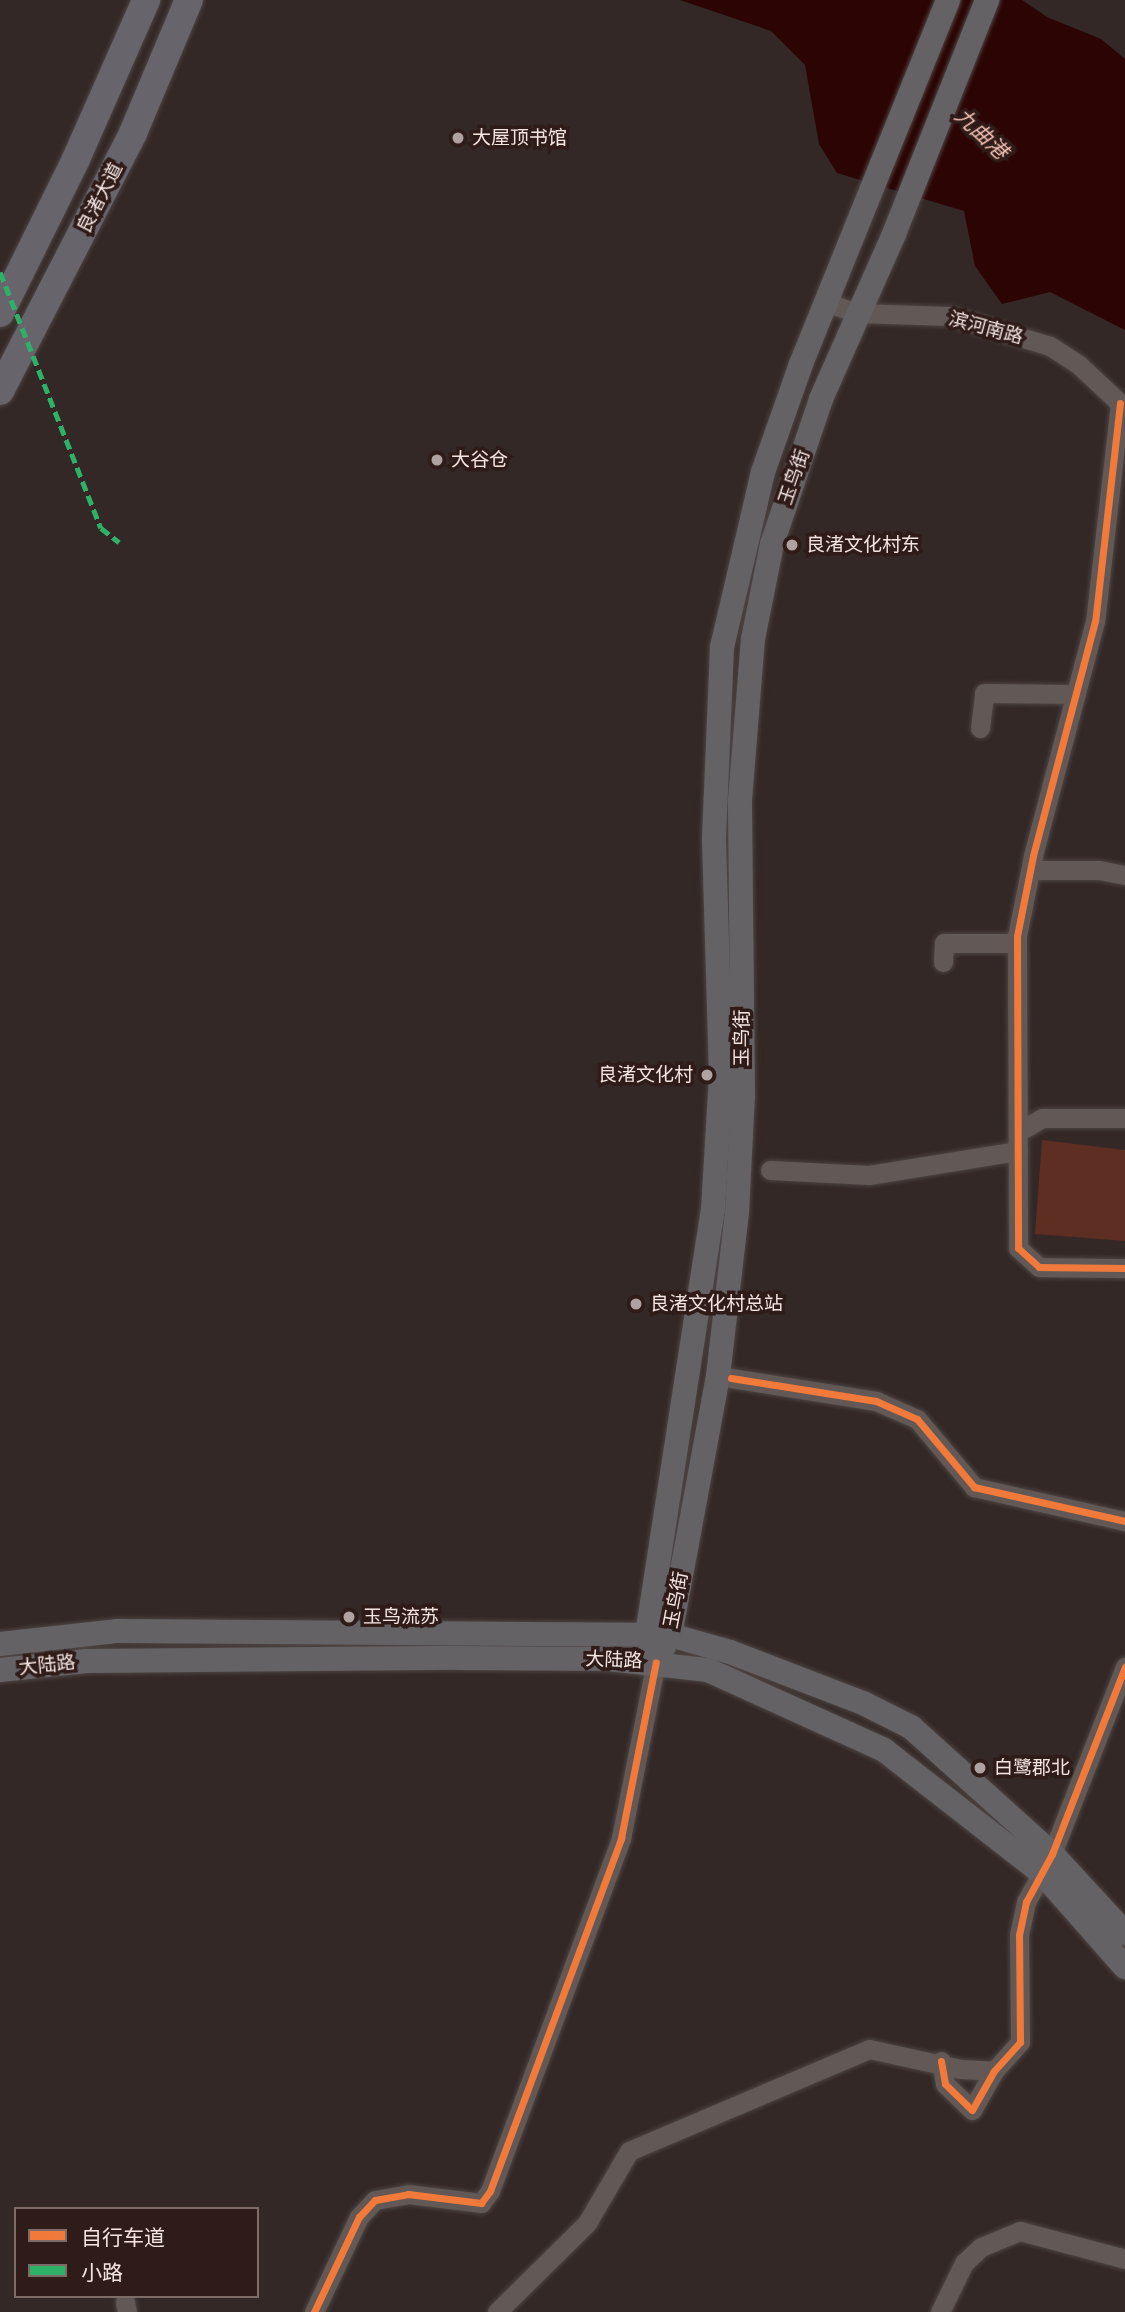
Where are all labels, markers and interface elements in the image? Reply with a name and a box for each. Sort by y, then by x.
water label: 九曲港 [950,102,1014,164]
place label: 大屋顶书馆 [472,127,567,149]
marker: 大屋顶书馆 [450,130,466,146]
street label: 良渚大道 [73,159,127,237]
street label: 滨河南路 [946,307,1026,349]
street label: 玉鸟街 [774,446,814,508]
place label: 大谷仓 [451,449,508,471]
marker: 大谷仓 [429,452,445,468]
place label: 良渚文化村东 [806,534,920,556]
marker: 良渚文化村东 [784,537,800,553]
street label: 玉鸟街 [731,1010,753,1066]
place label: 良渚文化村 [598,1064,693,1086]
marker: 良渚文化村 [699,1067,715,1083]
place label: 良渚文化村总站 [650,1293,783,1315]
marker: 良渚文化村总站 [628,1296,644,1312]
street label: 玉鸟街 [659,1570,693,1630]
place label: 玉鸟流苏 [363,1606,439,1628]
marker: 玉鸟流苏 [341,1609,357,1625]
street label: 大陆路 [585,1648,643,1672]
street label: 大陆路 [17,1651,77,1679]
place label: 白鹭郡北 [994,1757,1070,1779]
marker: 白鹭郡北 [972,1760,988,1776]
legend [14,2207,259,2298]
text: 自行车道 [81,2223,165,2251]
text: 小路 [81,2258,123,2286]

